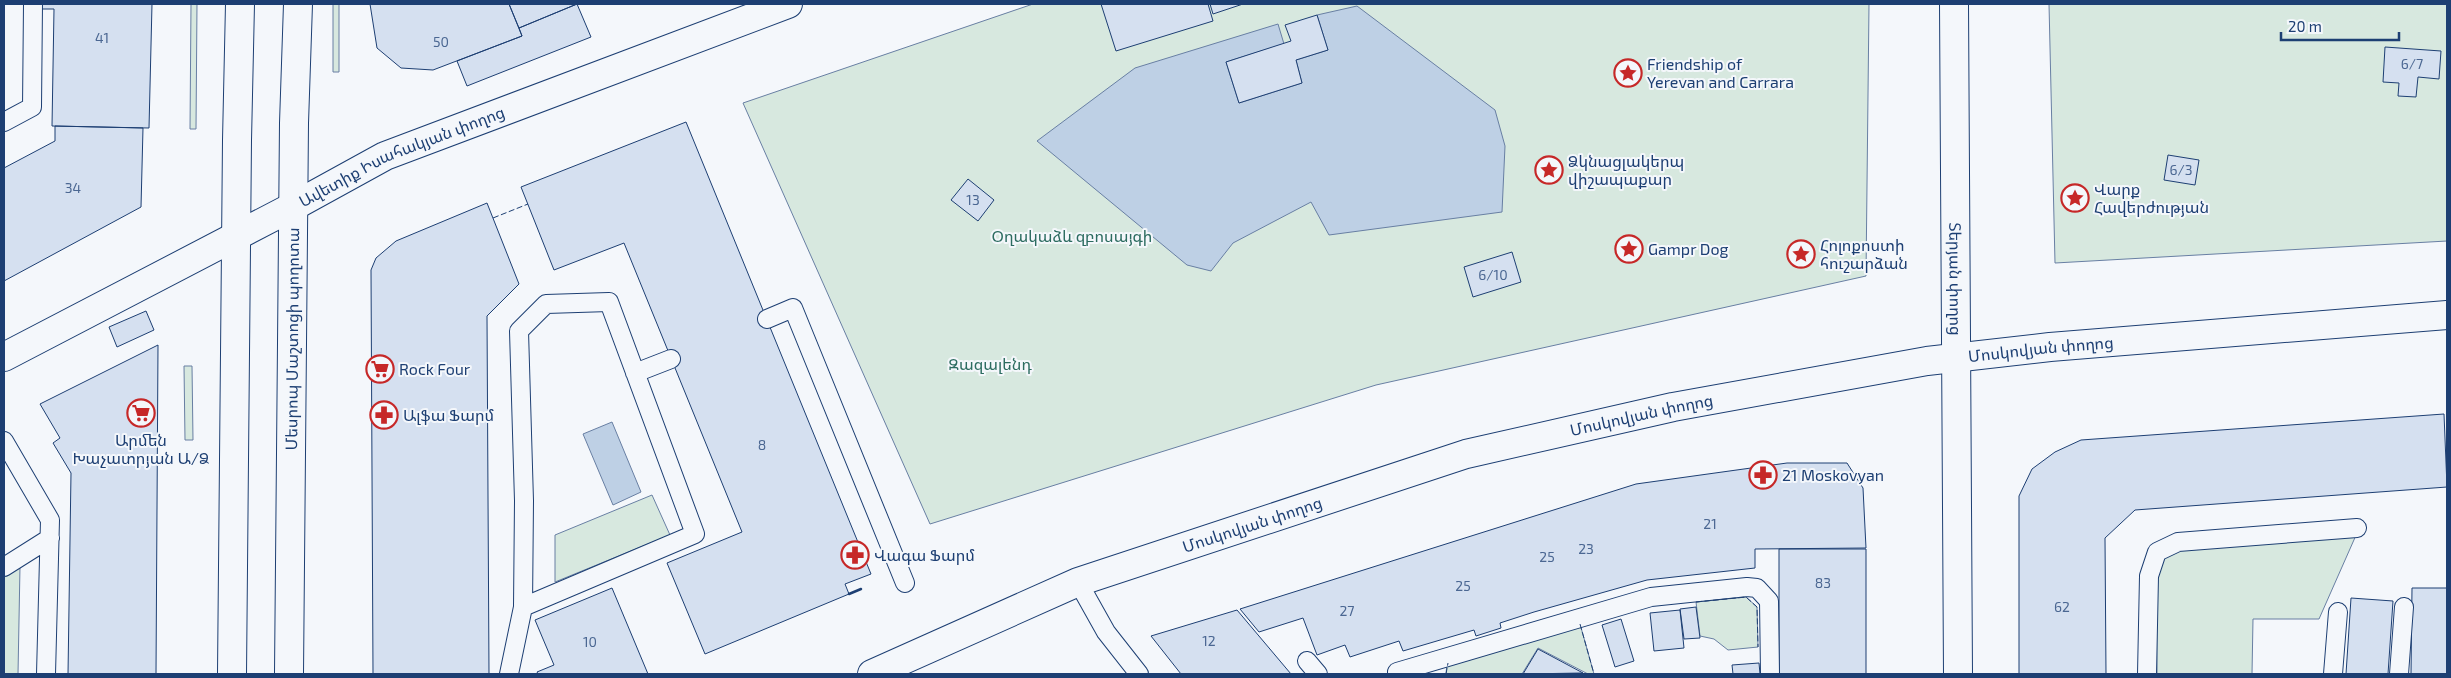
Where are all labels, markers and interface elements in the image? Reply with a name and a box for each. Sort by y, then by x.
scale bar [2281,10,2398,42]
text: 20 m [2288,17,2322,35]
house number: 41 [95,29,109,46]
house number: 50 [433,33,449,50]
place label: Friendship of Yerevan and Carrara [1647,54,1794,91]
house number: 6/7 [2401,55,2423,72]
place icon: Friendship of Yerevan and Carrara [1613,58,1643,88]
street label: Ավետիք Իսահակյան փողոց [295,102,507,210]
place label: Ձկնացլակերպ վիշապաքար [1568,151,1684,189]
place icon: Ձկնացլակերպ վիշապաքար [1534,155,1564,185]
house number: 6/3 [2169,161,2193,178]
house number: 34 [65,179,81,196]
place label: Վարք Հավերժության [2094,179,2209,217]
place icon: Վարք Հավերժության [2060,183,2090,213]
house number: 13 [966,191,980,208]
street label: Տերյան փողոց [1945,222,1966,336]
park label: Օղակաձև զբոսայգի [992,226,1152,246]
street label: Մեսրոպ Մաշտոցի պողոտա [281,227,303,451]
place icon: Gampr Dog [1614,234,1644,264]
place label: Հոլոքոստի հուշարձան [1820,235,1908,273]
place label: Gampr Dog [1648,239,1728,258]
place icon: Հոլոքոստի հուշարձան [1786,239,1816,269]
house number: 6/10 [1478,266,1508,283]
street label: Մոսկովյան փողոց [1967,332,2114,365]
supermarket icon: Rock Four [365,354,395,384]
park label: Զազալենդ [948,354,1032,374]
place label: Rock Four [399,359,471,378]
street label: Մոսկովյան փողոց [1568,390,1715,439]
supermarket icon: Արմեն Խաչատրյան Ա/Ձ [126,398,156,428]
pharmacy icon: Ալֆա Ֆարմ [369,400,399,430]
place label: Ալֆա Ֆարմ [403,405,495,425]
place label: Արմեն Խաչատրյան Ա/Ձ [73,430,209,468]
house number: 8 [758,436,766,453]
pharmacy icon: 21 Moskovyan [1748,460,1778,490]
place label: 21 Moskovyan [1782,465,1884,484]
street label: Մոսկովյան փողոց [1180,492,1325,556]
house number: 21 [1703,515,1717,532]
pharmacy icon: Վագա Ֆարմ [840,540,870,570]
house number: 23 [1578,540,1594,557]
place label: Վագա Ֆարմ [874,545,975,565]
house number: 25 [1539,548,1555,565]
house number: 83 [1815,574,1831,591]
house number: 25 [1455,577,1471,594]
house number: 62 [2054,598,2070,615]
house number: 27 [1339,602,1355,619]
house number: 12 [1202,632,1216,649]
house number: 10 [583,633,597,650]

